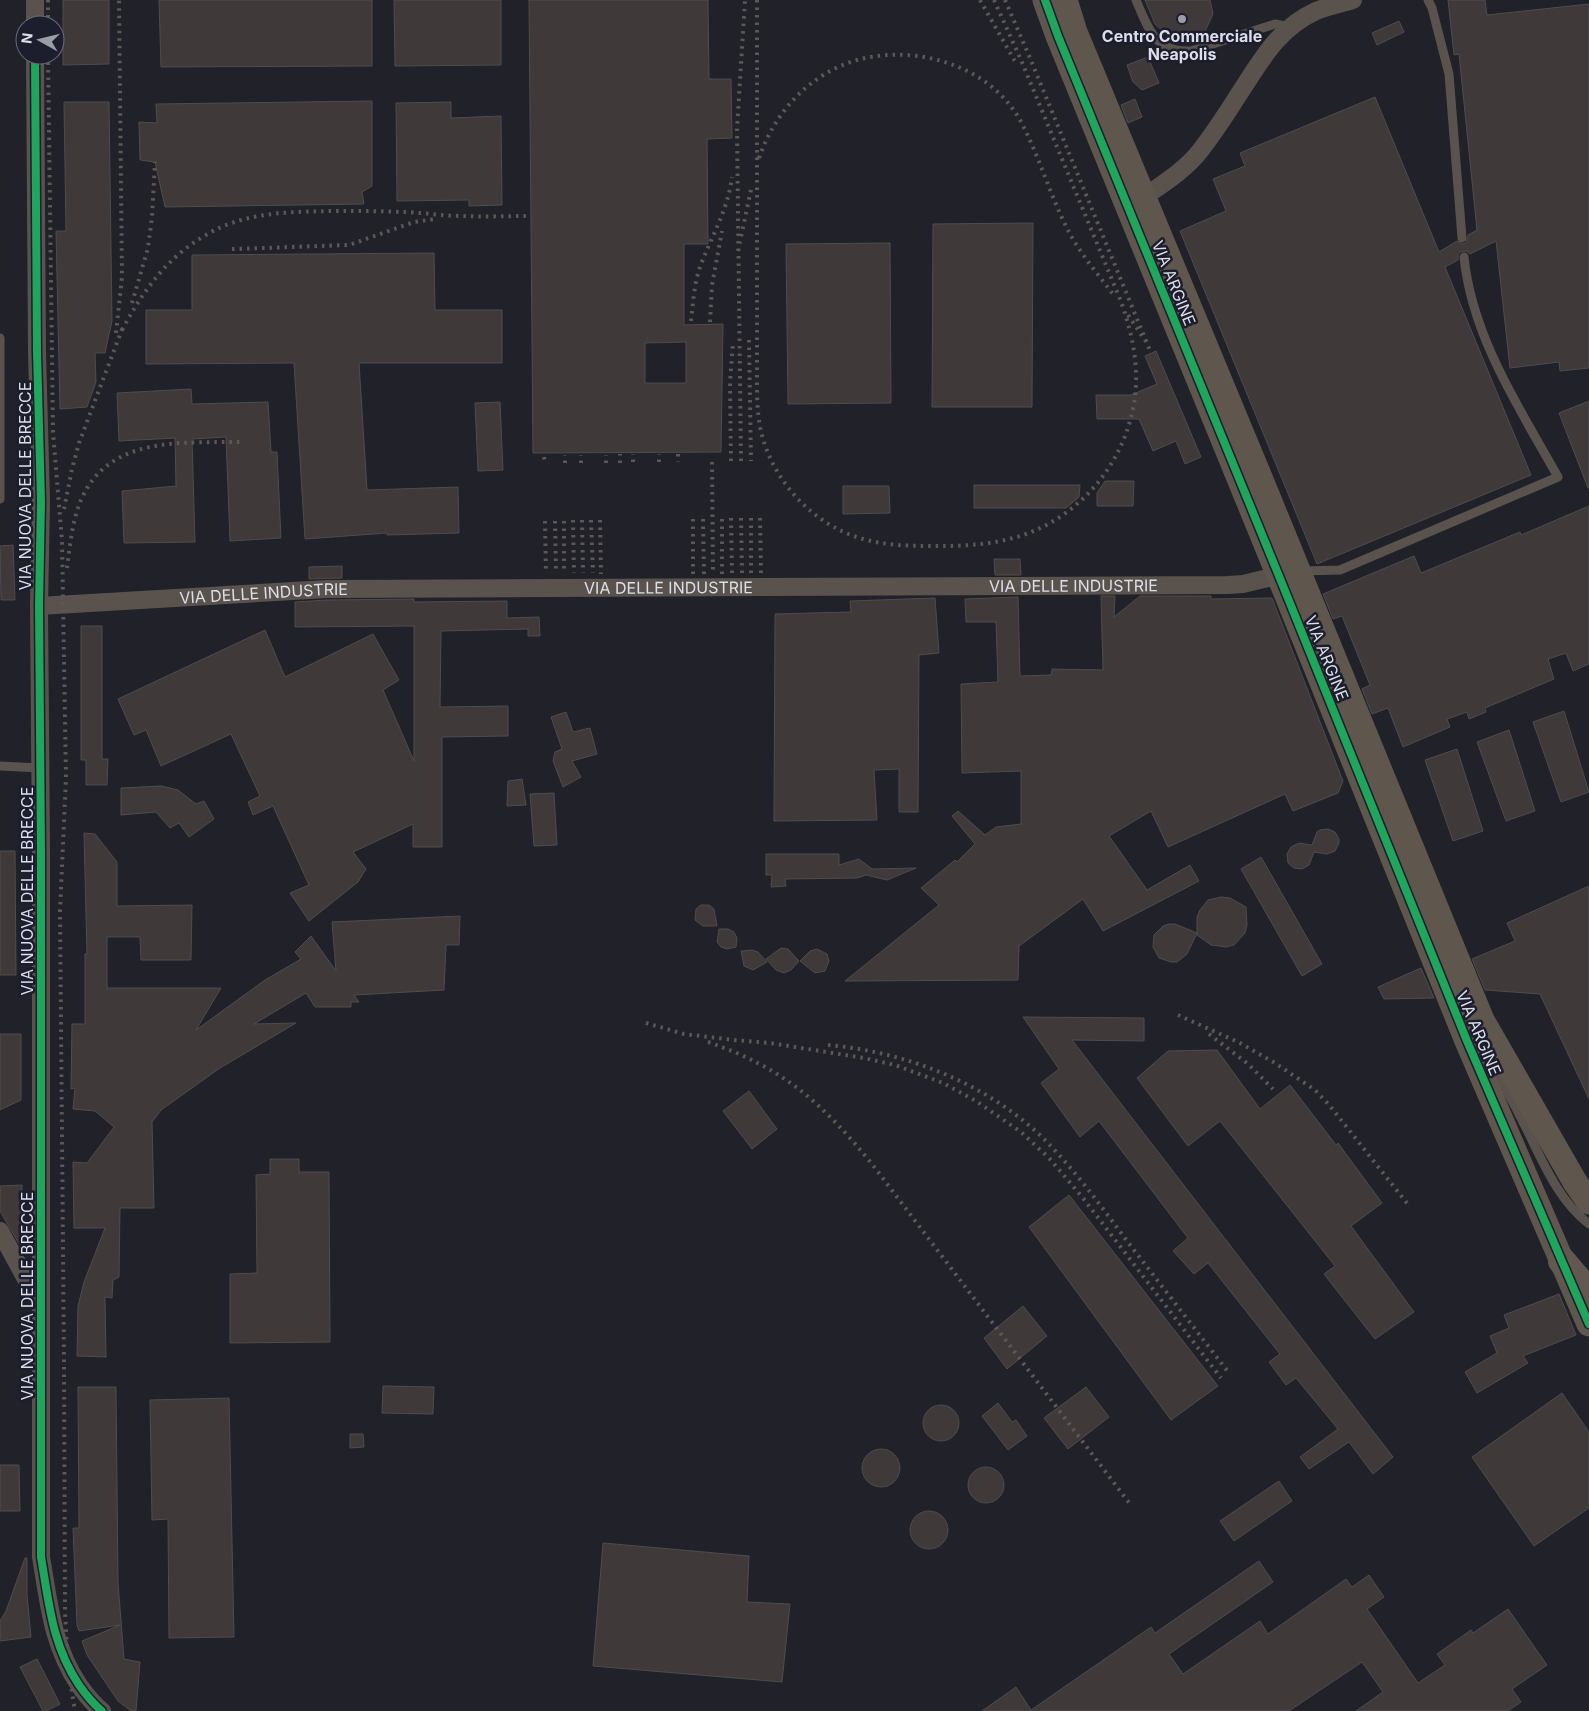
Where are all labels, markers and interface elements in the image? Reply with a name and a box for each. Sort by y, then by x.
marker: Centro Commerciale Neapolis [1176,13,1188,25]
north arrow [15,15,65,65]
place label: Centro Commerciale Neapolis [1102,26,1262,64]
text: N [17,32,36,45]
street label: VIA ARGINE [1148,237,1200,329]
street label: VIA NUOVA DELLE BRECCE [15,382,35,590]
street label: VIA DELLE INDUSTRIE [989,575,1158,596]
street label: VIA DELLE INDUSTRIE [584,577,753,598]
street label: VIA DELLE INDUSTRIE [179,579,348,608]
street label: VIA ARGINE [1301,612,1353,704]
street label: VIA NUOVA DELLE BRECCE [17,787,37,995]
street label: VIA ARGINE [1452,988,1506,1078]
street label: VIA NUOVA DELLE BRECCE [17,1192,37,1400]

